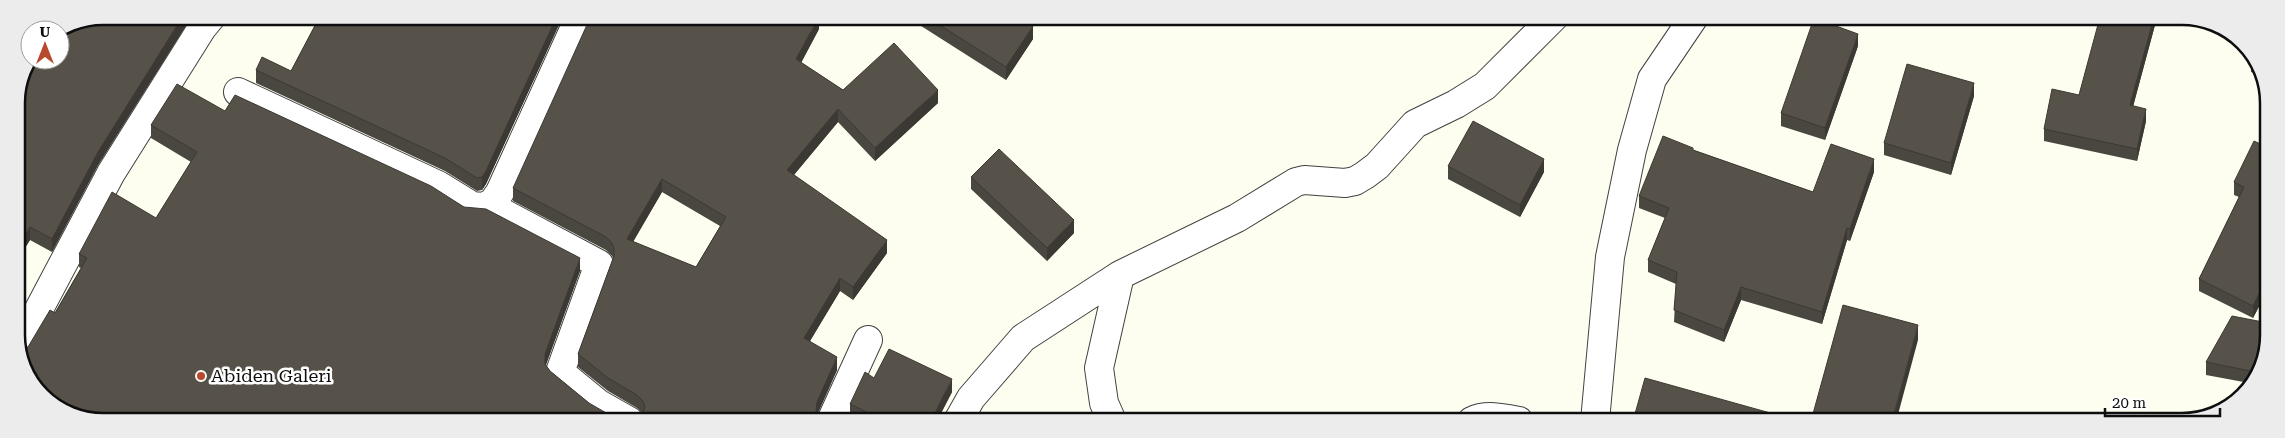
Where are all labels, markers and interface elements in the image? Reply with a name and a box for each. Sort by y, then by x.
north arrow [20,20,70,70]
text: U [40,24,51,40]
place label: Abiden Galeri [211,365,332,386]
marker: Abiden Galeri [195,370,207,382]
scale bar [2105,386,2220,418]
text: 20 m [2112,394,2147,412]

